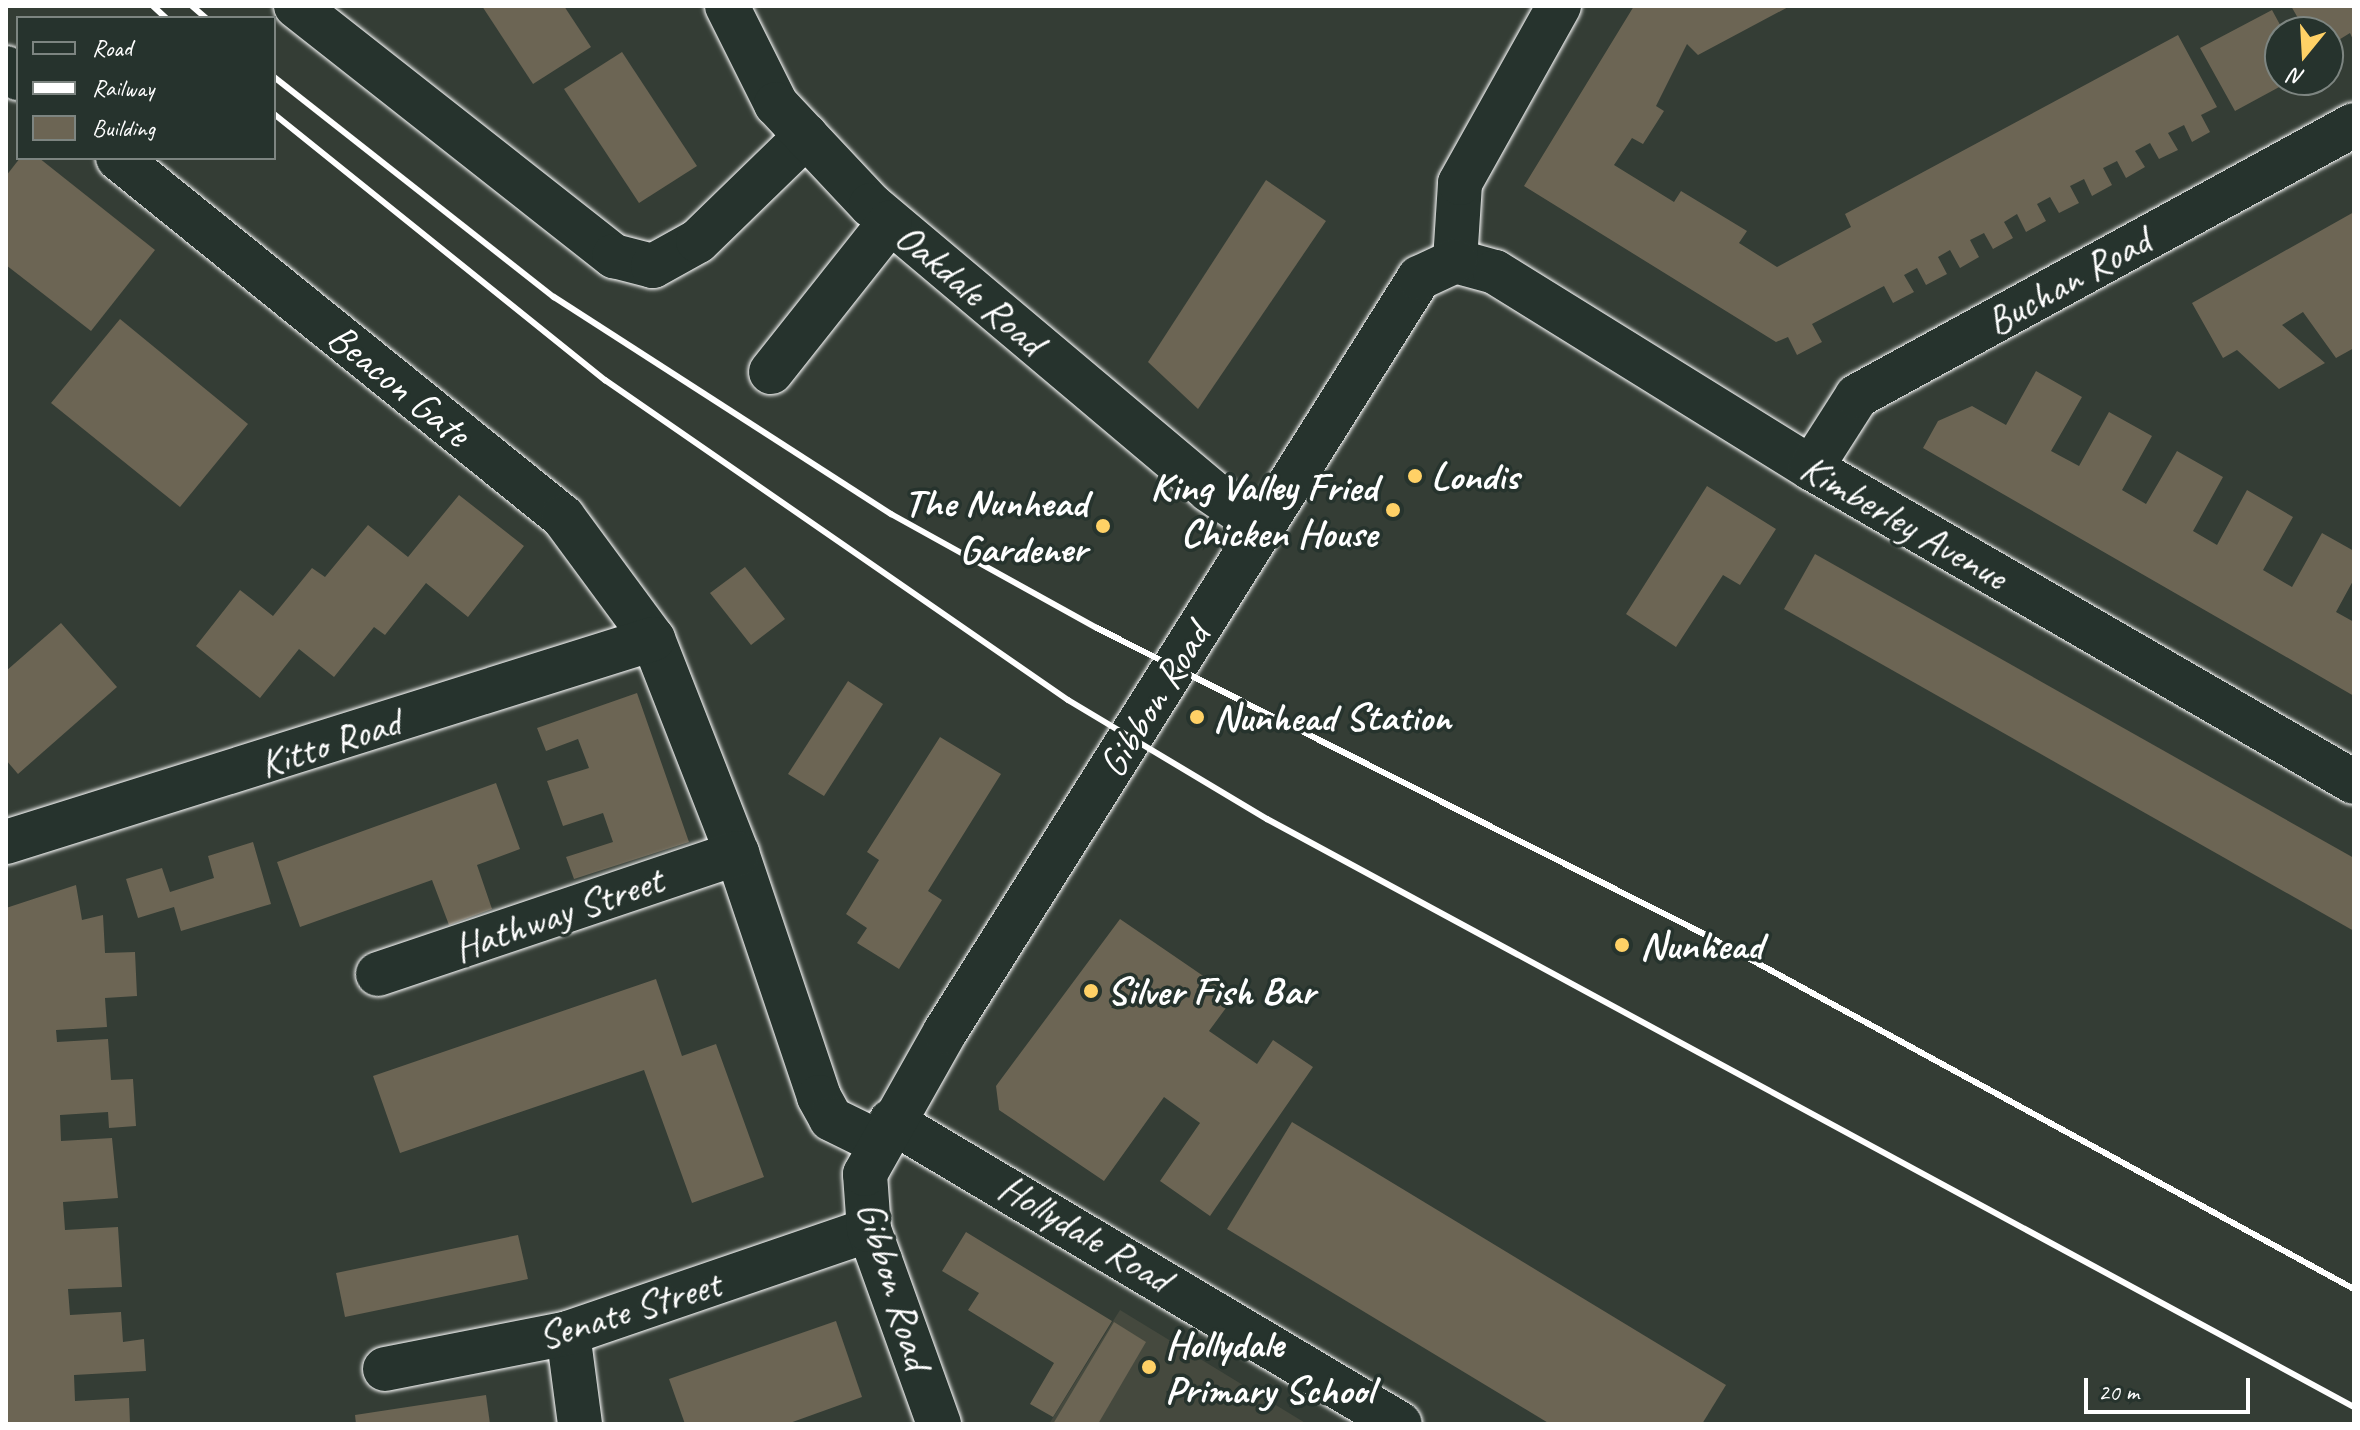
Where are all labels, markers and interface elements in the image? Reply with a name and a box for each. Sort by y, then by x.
legend [16,16,276,160]
north arrow [2264,16,2344,96]
text: Road [92,33,132,63]
text: N [2286,62,2308,92]
text: Railway [92,73,154,103]
text: Building [92,113,155,143]
street label: Oakdale Road [886,213,1054,365]
street label: Buchan Road [1978,217,2158,345]
street label: Beacon Gate [318,313,480,457]
street label: Kimberley Avenue [1792,444,2016,600]
place label: Londis [1431,452,1519,500]
place label: King Valley Fried Chicken House [1149,463,1377,557]
marker: Londis [1406,467,1424,485]
place label: The Nunhead Gardener [903,479,1087,573]
marker: King Valley Fried Chicken House [1384,501,1402,519]
marker: The Nunhead Gardener [1094,517,1112,535]
street label: Gibbon Road [1088,615,1220,785]
place label: Nunhead Station [1213,693,1451,741]
street label: Kitto Road [254,698,406,788]
marker: Nunhead Station [1188,708,1206,726]
street label: Hathway Street [447,856,669,972]
place label: Nunhead [1640,921,1763,969]
marker: Nunhead [1611,934,1633,956]
place label: Silver Fish Bar [1107,967,1315,1015]
marker: Silver Fish Bar [1082,982,1100,1000]
street label: Hollydale Road [990,1163,1180,1303]
street label: Gibbon Road [846,1196,942,1374]
street label: Senate Street [532,1259,726,1361]
place label: Hollydale Primary School [1165,1320,1373,1414]
marker: Hollydale Primary School [1140,1358,1158,1376]
scale bar [2088,1362,2254,1412]
text: 20 m [2098,1377,2139,1407]

